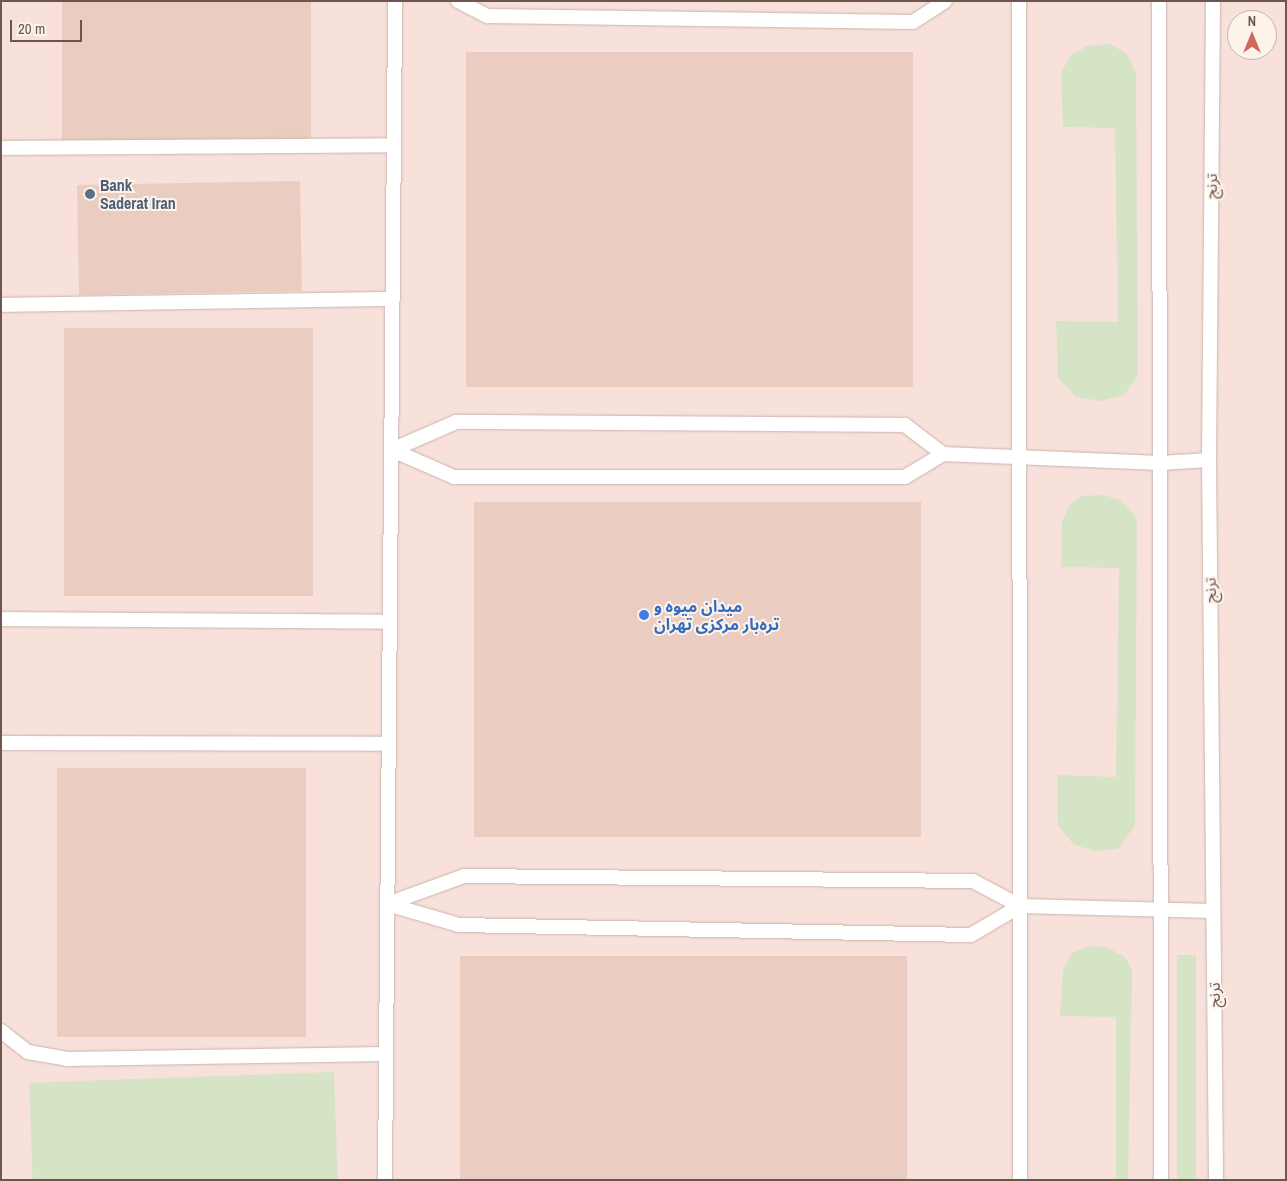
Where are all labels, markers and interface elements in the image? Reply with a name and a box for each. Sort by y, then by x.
scale bar [12,10,85,42]
north arrow [1227,10,1277,60]
text: N [1248,12,1256,30]
text: 20 m [18,18,45,39]
street label: ترنج [1201,173,1221,199]
place label: Bank Saderat Iran [100,175,176,213]
marker: Bank Saderat Iran [84,188,96,200]
street label: ترنج [1200,577,1220,603]
place label: میدان میوه و تره‌بار مرکزی تهران [654,596,779,634]
marker: میدان میوه و تره‌بار مرکزی تهران [638,609,650,621]
street label: ترنج [1204,982,1224,1008]

